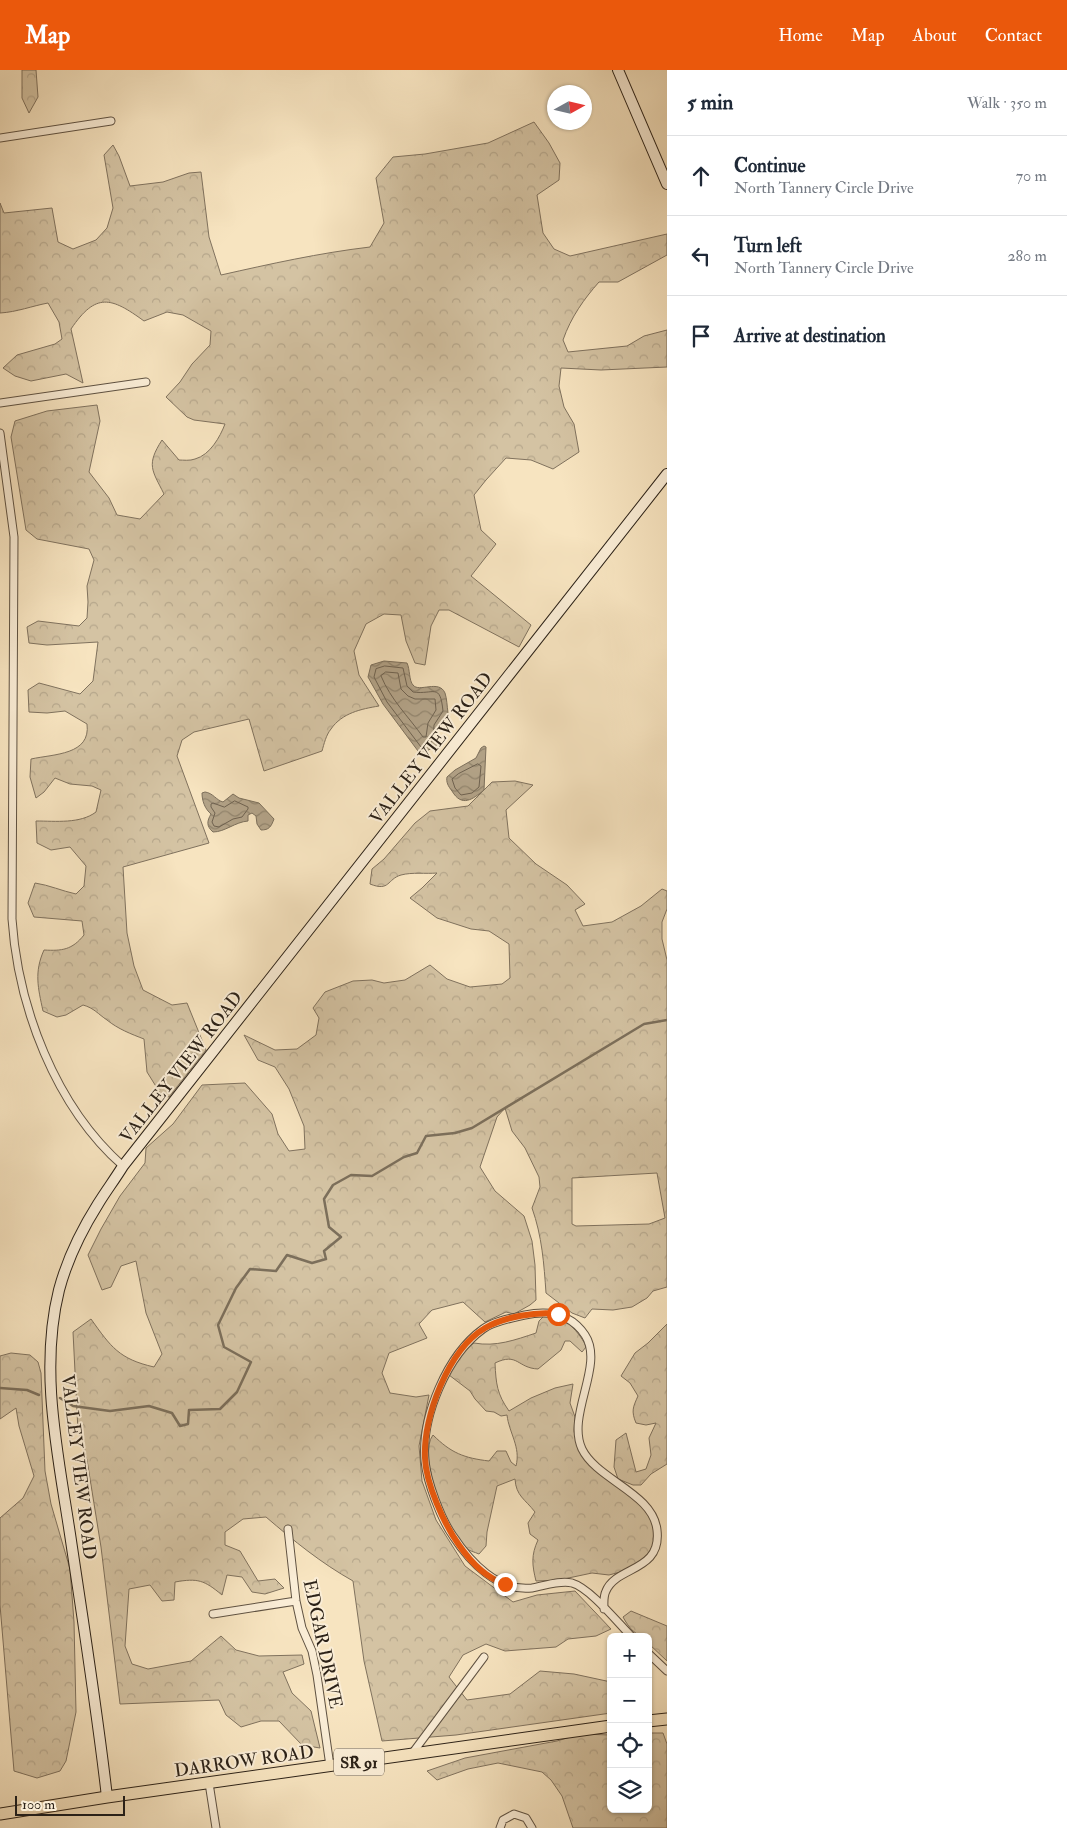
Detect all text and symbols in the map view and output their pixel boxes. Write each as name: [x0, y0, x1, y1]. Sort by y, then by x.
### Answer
text: Map: [25, 20, 70, 51]
text: Home: [778, 24, 823, 47]
text: Map: [851, 24, 885, 47]
text: About: [913, 24, 957, 47]
text: Contact: [985, 24, 1042, 47]
north arrow: [547, 85, 592, 130]
text: 5 min: [687, 89, 733, 116]
text: Walk · 350 m: [967, 93, 1047, 113]
text: Continue: [734, 154, 805, 178]
icon: ahead: [687, 162, 715, 190]
text: 70 m: [1016, 166, 1047, 186]
text: North Tannery Circle Drive: [734, 178, 914, 198]
text: Turn left: [734, 234, 802, 258]
icon: left: [687, 242, 715, 270]
text: 280 m: [1007, 246, 1047, 266]
text: North Tannery Circle Drive: [734, 258, 914, 278]
icon: arrive: [687, 322, 715, 350]
text: Arrive at destination: [734, 324, 886, 348]
street label: VALLEY VIEW ROAD: [365, 668, 498, 829]
street label: VALLEY VIEW ROAD: [115, 987, 248, 1148]
route start: [547, 1303, 570, 1326]
street label: VALLEY VIEW ROAD: [56, 1373, 101, 1561]
route end: [494, 1573, 517, 1596]
street label: EDGAR DRIVE: [298, 1578, 347, 1711]
map controls: [607, 1633, 652, 1813]
button: +: [607, 1633, 652, 1678]
button: −: [607, 1678, 652, 1723]
button: locate: [607, 1723, 652, 1768]
street label: DARROW ROAD: [173, 1740, 315, 1783]
road number: SR 91: [334, 1748, 384, 1775]
button: layers: [607, 1768, 652, 1813]
scale bar: [15, 1793, 125, 1816]
text: 100 m: [22, 1796, 55, 1813]

